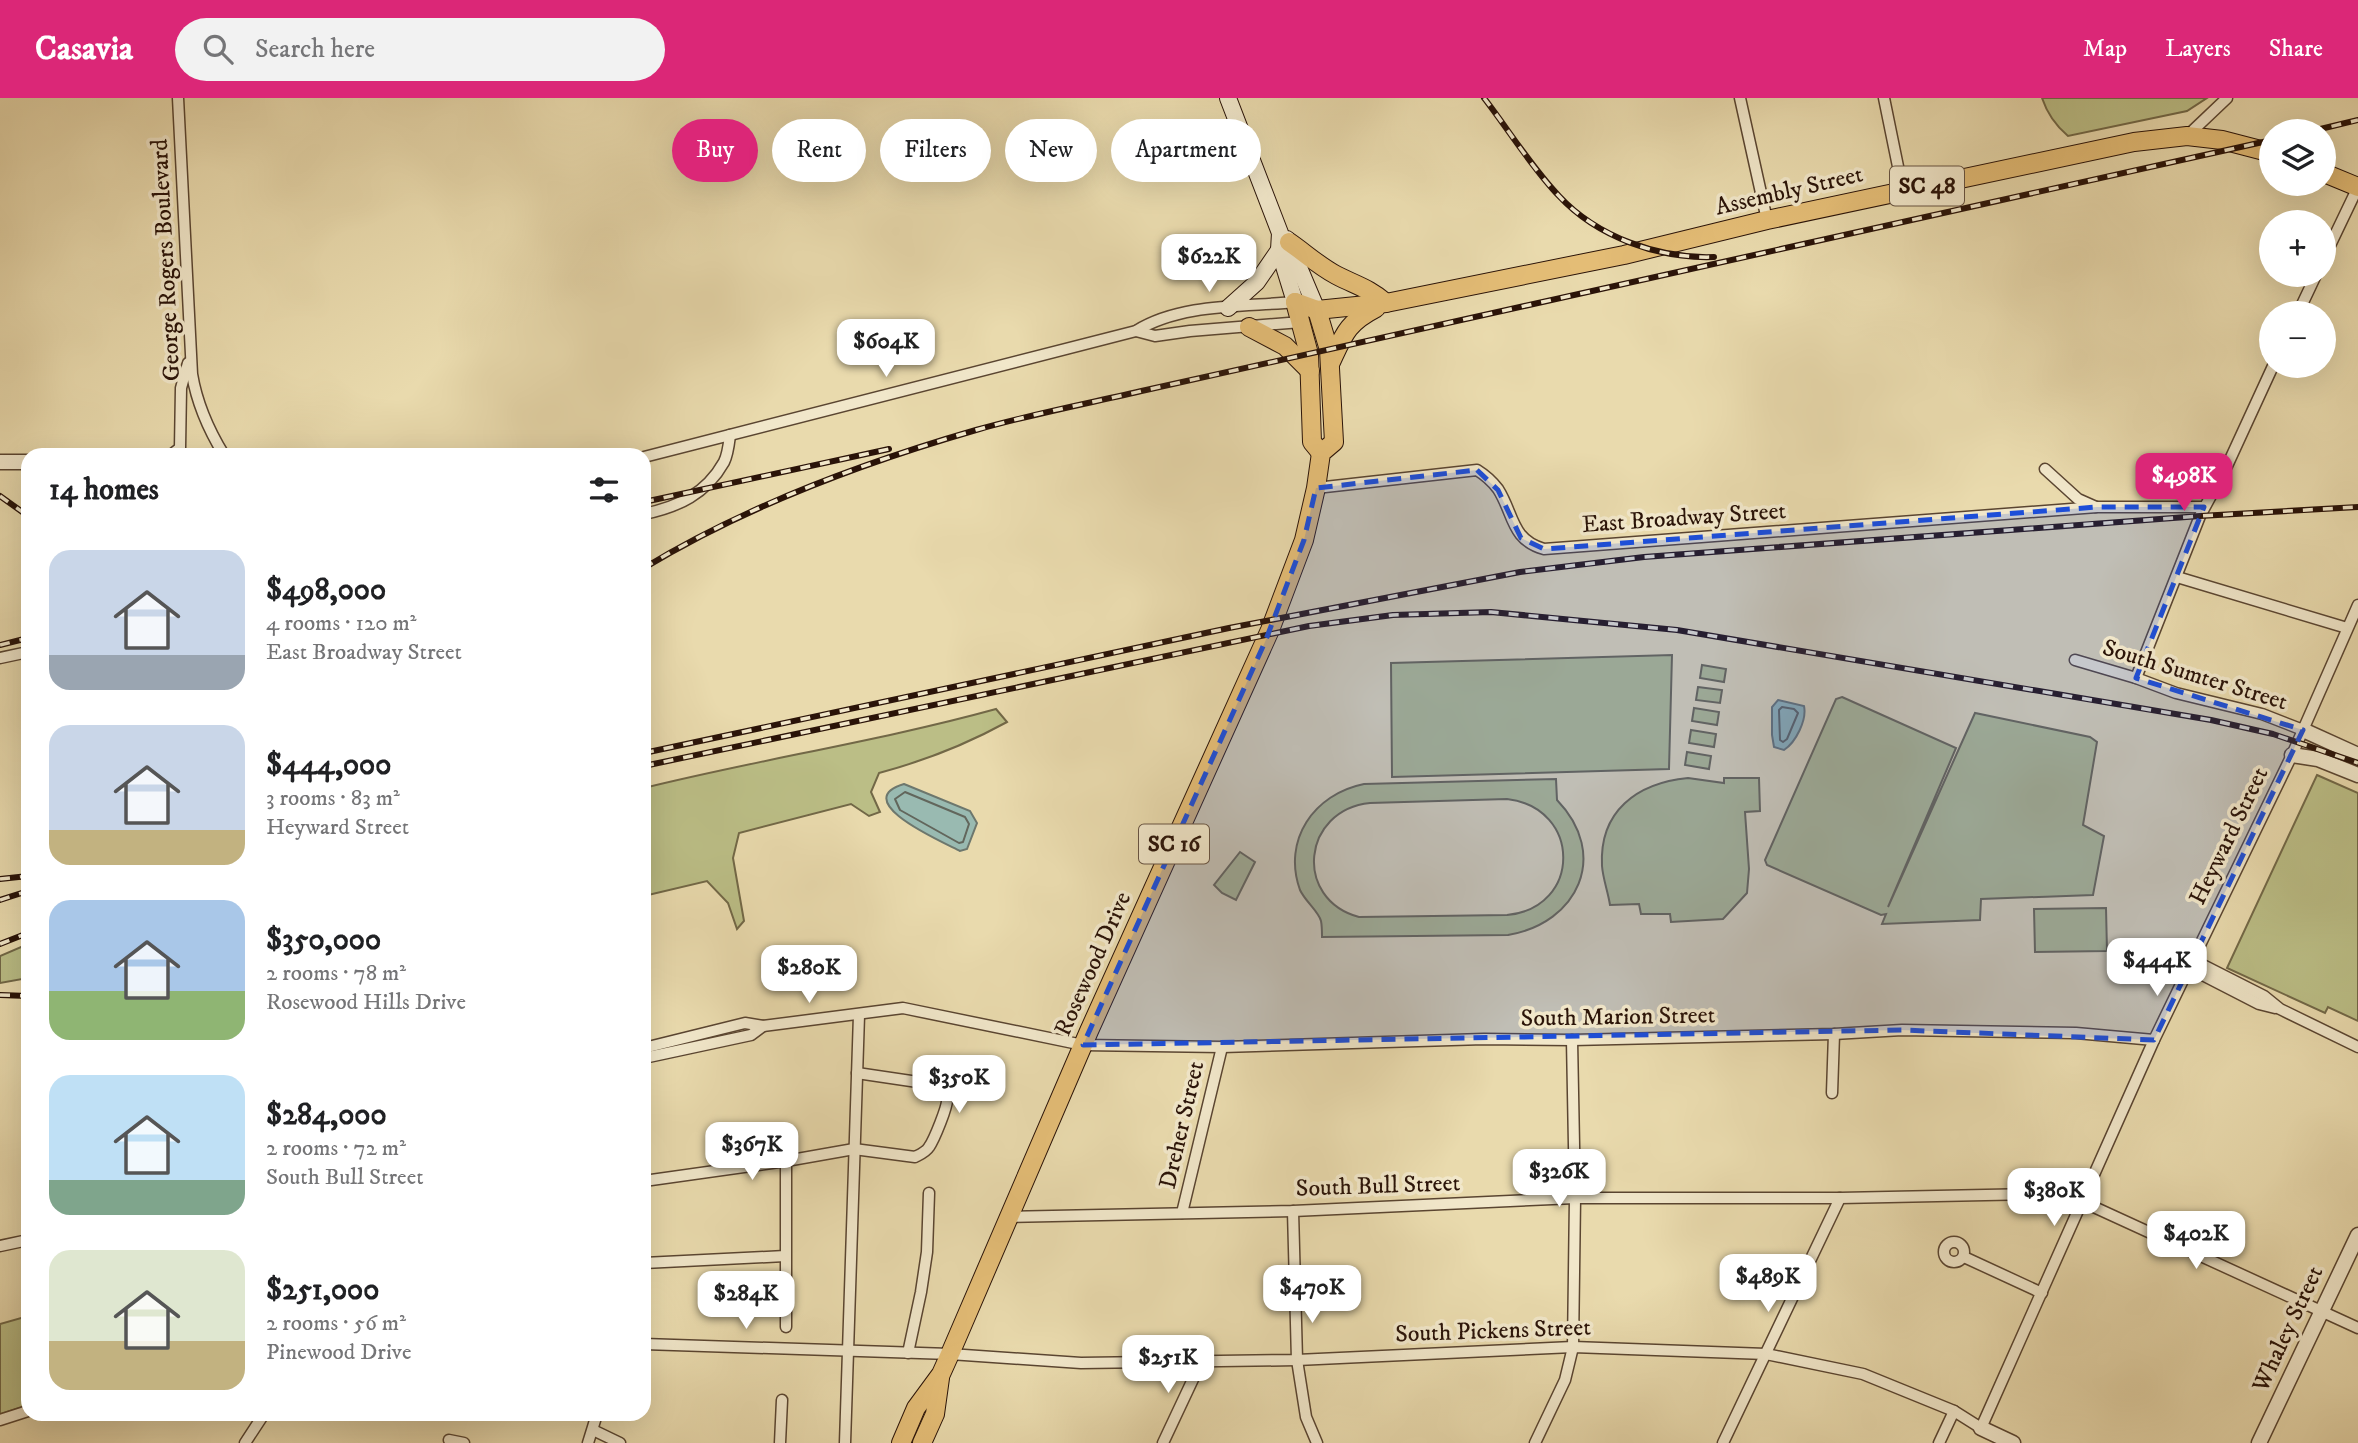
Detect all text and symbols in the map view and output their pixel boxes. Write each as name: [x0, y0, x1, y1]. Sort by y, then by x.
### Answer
search box: [175, 18, 665, 81]
text: Casavia: [35, 29, 133, 70]
icon: search: [199, 30, 237, 68]
text: Search here: [255, 33, 375, 66]
text: Map: [2083, 34, 2127, 64]
text: Layers: [2165, 34, 2231, 64]
text: Share: [2269, 34, 2323, 64]
chip: Buy: [672, 119, 758, 182]
chip: Rent: [772, 119, 866, 182]
chip: Filters: [880, 119, 991, 182]
chip: New: [1005, 119, 1097, 182]
chip: Apartment: [1111, 119, 1261, 182]
map controls: [2259, 119, 2336, 378]
button: layers: [2259, 119, 2336, 196]
street label: George Rogers Boulevard: [145, 138, 187, 382]
street label: Assembly Street: [1712, 159, 1866, 223]
road number: SC 48: [1890, 166, 1964, 206]
button: +: [2259, 210, 2336, 287]
pin: $622K: [1160, 234, 1258, 294]
text: $622K: [1177, 242, 1241, 271]
button: −: [2259, 301, 2336, 378]
pin: $604K: [837, 320, 935, 379]
text: $604K: [853, 327, 919, 356]
pin: $498K: [2135, 454, 2233, 513]
text: $498K: [2152, 461, 2216, 490]
icon: filters: [585, 471, 623, 509]
text: 14 homes: [49, 472, 159, 509]
street label: East Broadway Street: [1581, 496, 1787, 540]
text: $498,000: [266, 572, 386, 609]
icon: home: [105, 578, 189, 662]
text: 4 rooms · 120 m²: [266, 609, 417, 638]
street label: South Sumter Street: [2099, 633, 2291, 717]
text: East Broadway Street: [266, 638, 462, 667]
text: $444,000: [266, 747, 391, 784]
icon: home: [105, 753, 189, 837]
street label: Heyward Street: [2183, 762, 2275, 910]
text: 3 rooms · 83 m²: [266, 784, 400, 813]
text: Heyward Street: [266, 813, 409, 842]
road number: SC 16: [1139, 824, 1209, 864]
street label: Rosewood Drive: [1048, 887, 1138, 1041]
text: $350,000: [266, 922, 381, 959]
icon: home: [105, 928, 189, 1012]
pin: $444K: [2108, 939, 2206, 998]
pin: $280K: [760, 946, 858, 1005]
text: $444K: [2123, 946, 2191, 975]
text: $280K: [777, 953, 841, 982]
text: 2 rooms · 78 m²: [266, 959, 406, 988]
text: Rosewood Hills Drive: [266, 988, 466, 1017]
street label: South Marion Street: [1520, 1000, 1716, 1034]
pin: $350K: [910, 1056, 1008, 1115]
street label: Dreher Street: [1153, 1058, 1211, 1192]
text: $350K: [928, 1063, 990, 1092]
text: $284,000: [266, 1097, 387, 1134]
icon: home: [105, 1103, 189, 1187]
pin: $367K: [703, 1122, 801, 1182]
text: $367K: [721, 1130, 783, 1159]
text: 2 rooms · 72 m²: [266, 1134, 406, 1163]
pin: $326K: [1510, 1150, 1608, 1209]
text: $326K: [1529, 1157, 1589, 1186]
text: South Bull Street: [266, 1163, 424, 1192]
street label: South Bull Street: [1295, 1168, 1461, 1204]
pin: $380K: [2005, 1168, 2103, 1228]
text: $380K: [2023, 1176, 2085, 1205]
pin: $402K: [2147, 1212, 2245, 1271]
text: $402K: [2163, 1219, 2229, 1248]
pin: $489K: [1719, 1254, 1817, 1314]
street label: Whaley Street: [2245, 1261, 2330, 1398]
text: $489K: [1736, 1262, 1800, 1291]
pin: $470K: [1263, 1266, 1361, 1325]
text: $251,000: [266, 1272, 379, 1309]
pin: $284K: [697, 1272, 795, 1331]
text: $470K: [1279, 1273, 1345, 1302]
icon: home: [105, 1278, 189, 1362]
text: $284K: [714, 1279, 778, 1308]
text: 2 rooms · 56 m²: [266, 1309, 406, 1338]
street label: South Pickens Street: [1395, 1313, 1592, 1349]
pin: $251K: [1119, 1336, 1217, 1395]
text: Pinewood Drive: [266, 1338, 411, 1367]
text: $251K: [1138, 1343, 1198, 1372]

